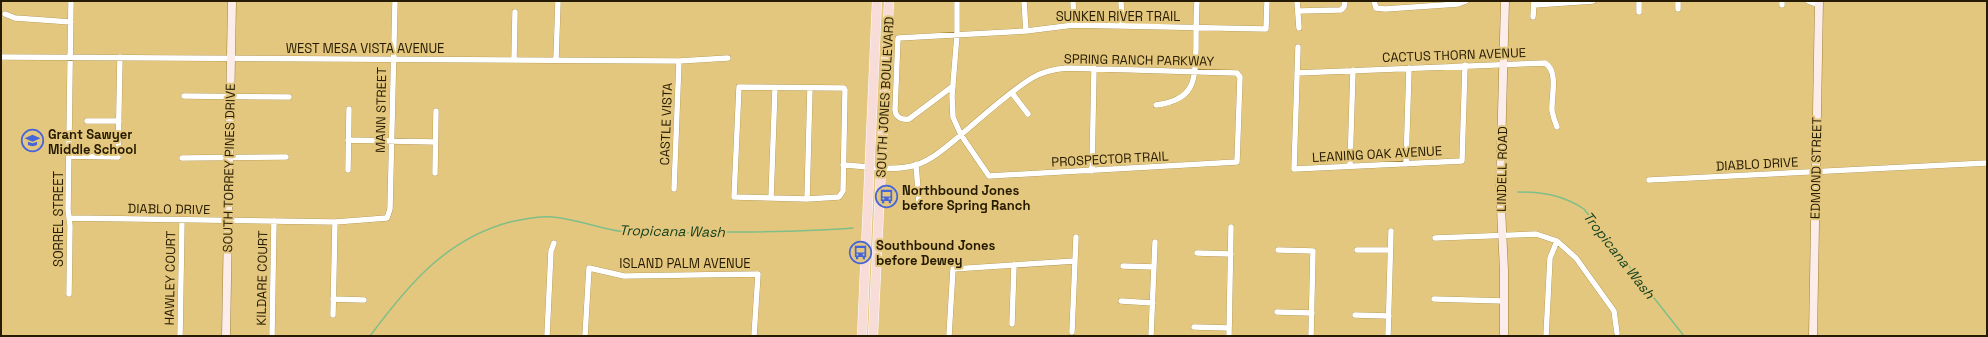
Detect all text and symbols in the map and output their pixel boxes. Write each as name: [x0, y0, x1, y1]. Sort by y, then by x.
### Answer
street label: SUNKEN RIVER TRAIL: [1056, 8, 1180, 25]
street label: SOUTH JONES BOULEVARD: [872, 16, 898, 178]
street label: WEST MESA VISTA AVENUE: [286, 40, 444, 57]
street label: CACTUS THORN AVENUE: [1382, 44, 1526, 66]
street label: SPRING RANCH PARKWAY: [1064, 50, 1214, 70]
street label: MANN STREET: [372, 67, 390, 153]
street label: CASTLE VISTA: [656, 82, 676, 166]
street label: SOUTH TORREY PINES DRIVE: [219, 83, 239, 253]
street label: EDMOND STREET: [1807, 116, 1825, 219]
place label: Grant Sawyer Middle School: [48, 126, 137, 158]
street label: LINDELL ROAD: [1493, 126, 1511, 212]
school or university icon: Grant Sawyer Middle School: [19, 128, 45, 154]
street label: LEANING OAK AVENUE: [1311, 142, 1443, 166]
street label: PROSPECTOR TRAIL: [1051, 147, 1169, 171]
street label: DIABLO DRIVE: [1715, 153, 1799, 175]
street label: SORREL STREET: [50, 171, 67, 267]
place label: Northbound Jones before Spring Ranch: [902, 182, 1030, 214]
bus stop icon: Northbound Jones before Spring Ranch: [873, 184, 899, 210]
street label: DIABLO DRIVE: [127, 200, 211, 218]
water label: Tropicana Wash: [1579, 208, 1659, 303]
water label: Tropicana Wash: [619, 221, 726, 241]
street label: HAWLEY COURT: [161, 230, 179, 325]
street label: KILDARE COURT: [253, 230, 271, 326]
place label: Southbound Jones before Dewey: [876, 237, 996, 269]
bus stop icon: Southbound Jones before Dewey: [848, 239, 874, 265]
street label: ISLAND PALM AVENUE: [619, 255, 751, 272]

